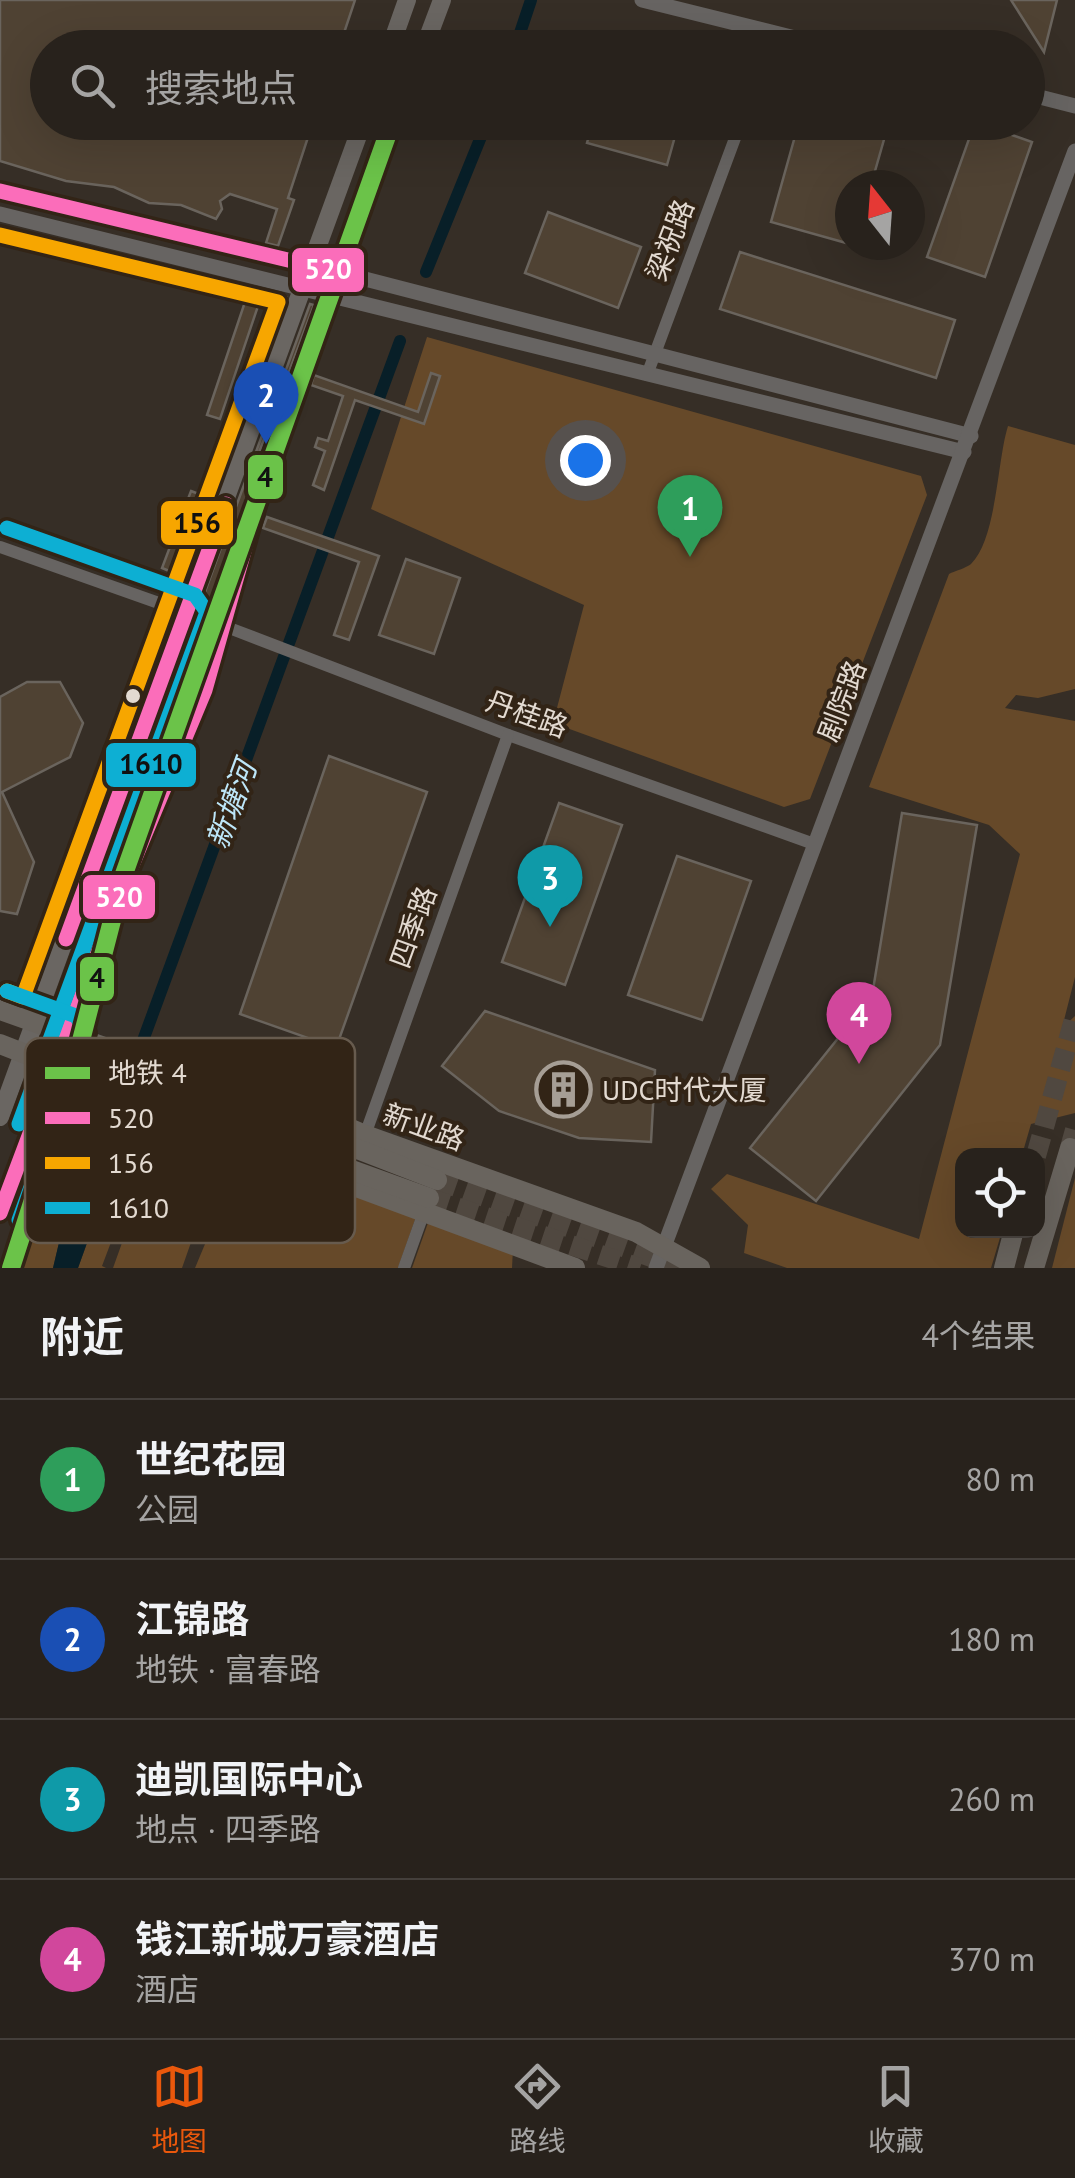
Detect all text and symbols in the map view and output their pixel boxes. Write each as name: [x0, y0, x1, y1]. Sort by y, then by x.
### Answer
search box: [30, 30, 1045, 140]
icon: search: [65, 58, 120, 113]
text: 搜索地点: [145, 63, 297, 112]
north arrow: [835, 170, 925, 260]
street label: 梁祝路: [637, 194, 702, 286]
line badge: 520: [290, 246, 366, 294]
text: 520: [304, 250, 352, 287]
pin: 2: [234, 362, 298, 444]
your location: [560, 435, 611, 486]
line badge: 4: [246, 453, 285, 501]
text: 4: [257, 458, 273, 495]
pin: 1: [658, 474, 722, 557]
line badge: 156: [159, 499, 235, 547]
text: 156: [173, 504, 221, 541]
street label: 剧院路: [809, 655, 874, 747]
street label: 丹桂路: [481, 682, 573, 745]
unlabelled marker: [123, 686, 143, 706]
line badge: 1610: [104, 741, 198, 789]
text: 1610: [119, 745, 183, 782]
water label: 新塘河: [197, 751, 266, 853]
pin: 3: [518, 844, 582, 927]
line badge: 520: [81, 873, 157, 921]
text: 520: [95, 878, 143, 915]
street label: 四季路: [381, 881, 444, 973]
line badge: 4: [78, 955, 116, 1003]
text: 4: [89, 959, 105, 996]
pin: 4: [826, 982, 892, 1064]
legend: [25, 1038, 355, 1243]
text: 地铁 4: [108, 1054, 187, 1091]
building icon: UDC时代大厦: [533, 1060, 593, 1120]
place label: UDC时代大厦: [602, 1071, 767, 1108]
street label: 新业路: [378, 1095, 470, 1158]
text: 520: [108, 1099, 154, 1136]
text: 156: [108, 1144, 154, 1181]
map controls: [955, 1148, 1045, 1238]
button: locate: [955, 1148, 1045, 1238]
text: 1610: [108, 1189, 169, 1226]
text: 附近: [40, 1309, 124, 1364]
text: 4个结果: [922, 1314, 1035, 1356]
text: 世纪花园: [135, 1434, 287, 1483]
text: 1: [63, 1458, 82, 1500]
text: 80 m: [966, 1458, 1035, 1500]
text: 公园: [135, 1488, 199, 1530]
text: 江锦路: [135, 1594, 249, 1643]
text: 2: [63, 1618, 82, 1660]
text: 180 m: [948, 1618, 1035, 1660]
text: 地铁 · 富春路: [135, 1648, 321, 1690]
text: 迪凯国际中心: [135, 1754, 363, 1803]
text: 3: [63, 1778, 82, 1820]
text: 260 m: [948, 1778, 1035, 1820]
text: 地点 · 四季路: [135, 1808, 321, 1850]
text: 钱江新城万豪酒店: [135, 1914, 439, 1963]
text: 4: [63, 1938, 82, 1980]
text: 370 m: [948, 1938, 1035, 1980]
text: 酒店: [135, 1968, 199, 2010]
tab: 地图: [151, 2059, 207, 2159]
tab: 路线: [509, 2059, 566, 2159]
tab: 收藏: [868, 2059, 924, 2159]

